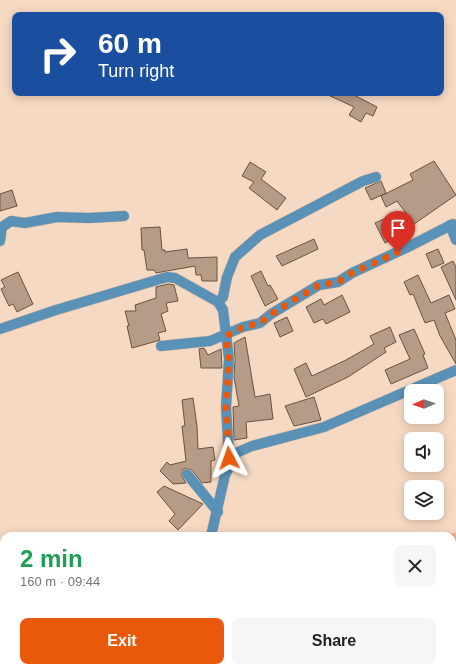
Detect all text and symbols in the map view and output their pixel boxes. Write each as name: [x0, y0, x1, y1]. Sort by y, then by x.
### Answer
icon: right: [32, 28, 84, 80]
text: 60 m: [98, 28, 162, 59]
text: Turn right: [98, 61, 174, 81]
pin: [381, 211, 415, 252]
icon: arrive: [387, 217, 409, 239]
north arrow: [404, 384, 444, 424]
map controls: [404, 384, 444, 520]
button: sound: [404, 432, 444, 472]
position arrow: [208, 437, 250, 479]
button: layers: [404, 480, 444, 520]
text: 2 min: [20, 545, 83, 572]
button: close: [394, 545, 436, 587]
text: 160 m · 09:44: [20, 574, 100, 589]
button: Exit: [20, 618, 224, 664]
button: Share: [232, 618, 436, 664]

